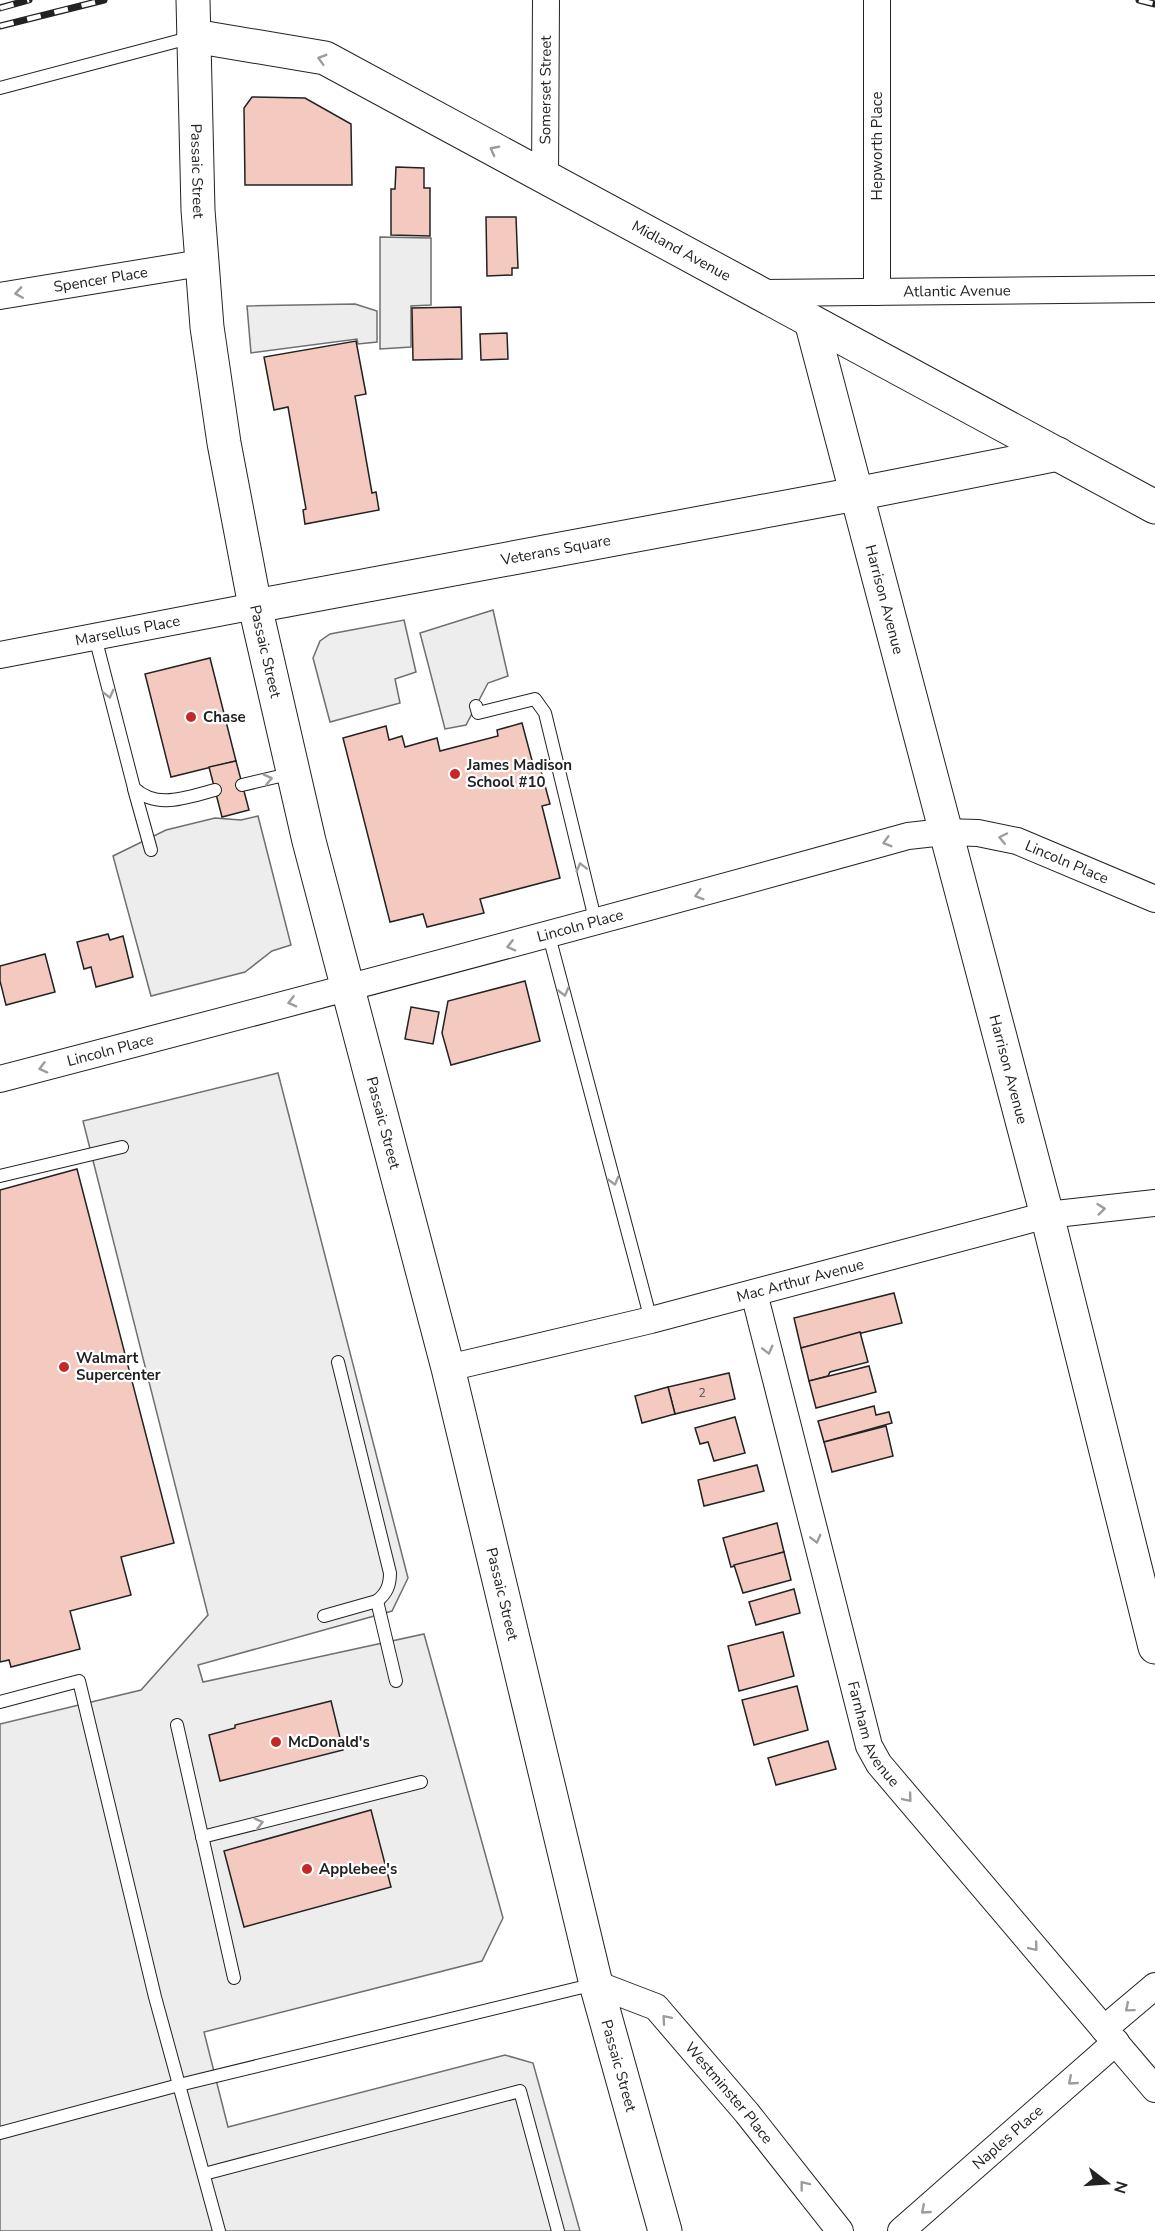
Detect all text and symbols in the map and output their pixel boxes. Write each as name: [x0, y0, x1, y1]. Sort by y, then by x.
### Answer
street label: Somerset Street: [535, 35, 556, 145]
one-way arrow: [317, 53, 327, 66]
street label: Hepworth Place: [867, 92, 887, 200]
street label: Passaic Street: [186, 123, 209, 220]
one-way arrow: [489, 146, 500, 157]
street label: Midland Avenue: [628, 216, 734, 286]
street label: Spencer Place: [52, 262, 149, 297]
street label: Atlantic Avenue: [903, 280, 1011, 302]
one-way arrow: [14, 286, 24, 299]
street label: Veterans Square: [498, 530, 612, 570]
street label: Harrison Avenue: [860, 542, 909, 656]
street label: Passaic Street: [245, 603, 286, 700]
street label: Marsellus Place: [74, 611, 182, 650]
one-way arrow: [102, 689, 115, 699]
place label: Chase: [203, 707, 246, 727]
marker: Chase: [184, 710, 198, 724]
place label: James Madison School #10: [466, 755, 572, 792]
marker: James Madison School #10: [448, 767, 462, 781]
one-way arrow: [263, 773, 273, 786]
one-way arrow: [999, 832, 1009, 845]
one-way arrow: [882, 835, 893, 847]
street label: Lincoln Place: [1022, 835, 1112, 888]
one-way arrow: [576, 862, 588, 872]
one-way arrow: [694, 887, 704, 900]
street label: Lincoln Place: [535, 904, 626, 947]
one-way arrow: [506, 938, 516, 951]
one-way arrow: [557, 987, 569, 997]
one-way arrow: [288, 994, 298, 1007]
street label: Harrison Avenue: [985, 1012, 1033, 1126]
street label: Lincoln Place: [65, 1029, 156, 1071]
one-way arrow: [38, 1061, 49, 1073]
street label: Passaic Street: [362, 1074, 405, 1172]
one-way arrow: [607, 1175, 619, 1186]
one-way arrow: [1096, 1203, 1105, 1216]
street label: Mac Arthur Avenue: [734, 1254, 866, 1307]
one-way arrow: [760, 1345, 773, 1355]
place label: Walmart Supercenter: [76, 1348, 161, 1385]
marker: Walmart Supercenter: [57, 1360, 71, 1374]
house number: 2: [698, 1385, 706, 1401]
one-way arrow: [808, 1534, 821, 1544]
street label: Passaic Street: [481, 1545, 523, 1643]
street label: Farnham Avenue: [843, 1679, 904, 1791]
place label: McDonald's: [288, 1732, 370, 1752]
marker: McDonald's: [269, 1735, 283, 1749]
one-way arrow: [901, 1791, 912, 1802]
one-way arrow: [254, 1817, 264, 1830]
place label: Applebee's: [319, 1859, 397, 1879]
marker: Applebee's: [300, 1862, 314, 1876]
one-way arrow: [1027, 1940, 1038, 1951]
one-way arrow: [1125, 2001, 1136, 2012]
one-way arrow: [662, 2015, 673, 2026]
street label: Passaic Street: [596, 2017, 641, 2115]
street label: Westminster Place: [680, 2038, 778, 2148]
one-way arrow: [1068, 2074, 1079, 2085]
street label: Naples Place: [968, 2101, 1047, 2174]
north arrow: [1077, 2153, 1137, 2213]
text: N: [1108, 2178, 1133, 2196]
one-way arrow: [800, 2181, 811, 2192]
one-way arrow: [921, 2202, 932, 2213]

